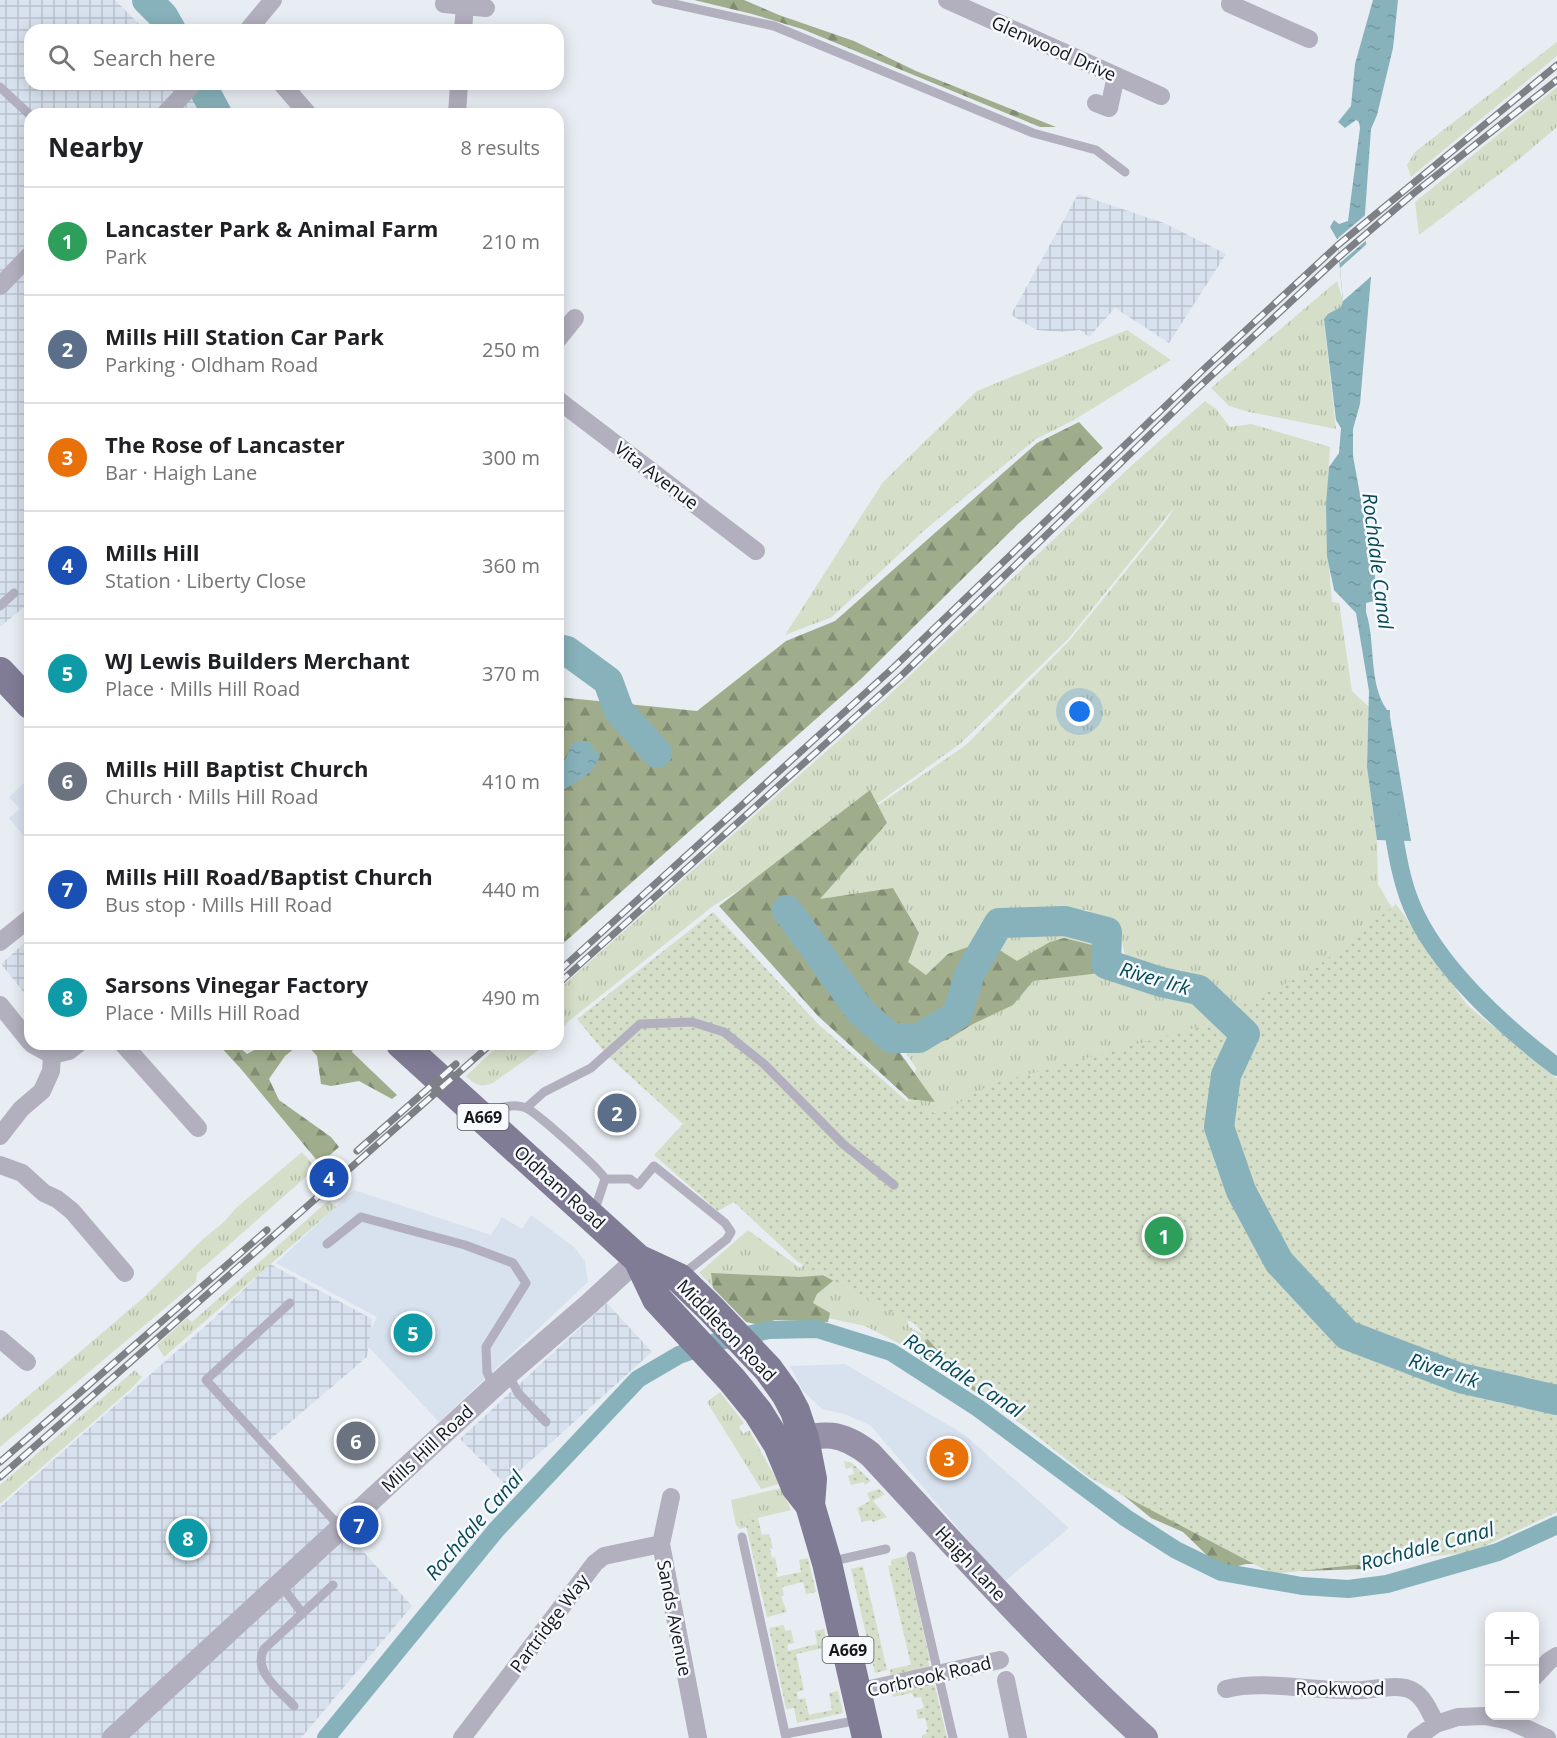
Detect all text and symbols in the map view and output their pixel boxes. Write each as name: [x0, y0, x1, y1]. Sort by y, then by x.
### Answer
street label: Glenwood Drive: [988, 10, 1120, 86]
search box: [24, 24, 564, 90]
icon: search: [45, 41, 78, 74]
text: Search here: [93, 42, 216, 72]
text: Nearby: [48, 129, 143, 165]
text: 8 results: [460, 134, 540, 161]
text: Lancaster Park & Animal Farm: [105, 213, 438, 243]
text: 1: [62, 228, 73, 255]
text: 210 m: [482, 228, 540, 255]
text: Park: [105, 243, 147, 270]
text: Mills Hill Station Car Park: [105, 321, 384, 351]
text: 2: [62, 336, 73, 363]
text: 250 m: [482, 336, 540, 363]
text: Parking · Oldham Road: [105, 351, 318, 378]
text: The Rose of Lancaster: [105, 429, 345, 459]
street label: Vita Avenue: [610, 436, 704, 514]
text: 3: [62, 444, 73, 471]
text: 300 m: [482, 444, 540, 471]
text: Bar · Haigh Lane: [105, 459, 257, 486]
water label: Rochdale Canal: [1356, 491, 1400, 632]
text: Mills Hill: [105, 537, 200, 567]
text: 4: [62, 552, 73, 579]
text: 360 m: [482, 552, 540, 579]
text: Station · Liberty Close: [105, 567, 306, 594]
text: WJ Lewis Builders Merchant: [105, 645, 410, 675]
text: 5: [62, 660, 73, 687]
text: 370 m: [482, 660, 540, 687]
text: Place · Mills Hill Road: [105, 675, 300, 702]
your location: [1065, 697, 1094, 726]
text: Mills Hill Baptist Church: [105, 753, 368, 783]
text: 6: [62, 768, 73, 795]
text: 410 m: [482, 768, 540, 795]
text: Church · Mills Hill Road: [105, 783, 318, 810]
text: Mills Hill Road/Baptist Church: [105, 861, 433, 891]
text: 7: [62, 876, 73, 903]
text: 440 m: [482, 876, 540, 903]
text: Bus stop · Mills Hill Road: [105, 891, 332, 918]
water label: River Irk: [1117, 955, 1194, 1001]
text: Sarsons Vinegar Factory: [105, 969, 368, 999]
text: 8: [62, 984, 73, 1011]
text: 490 m: [482, 984, 540, 1011]
text: Place · Mills Hill Road: [105, 999, 300, 1026]
pin: 2: [598, 1090, 636, 1136]
road number: A669: [458, 1104, 508, 1130]
street label: Oldham Road: [509, 1140, 611, 1234]
pin: 4: [310, 1156, 348, 1200]
pin: 1: [1144, 1214, 1184, 1258]
street label: Middleton Road: [672, 1274, 782, 1386]
pin: 5: [394, 1310, 432, 1356]
water label: Rochdale Canal: [899, 1326, 1030, 1424]
water label: River Irk: [1406, 1346, 1483, 1394]
street label: Mills Hill Road: [376, 1399, 478, 1497]
pin: 6: [336, 1418, 376, 1464]
pin: 3: [930, 1436, 968, 1480]
water label: Rochdale Canal: [419, 1464, 530, 1586]
pin: 7: [340, 1502, 378, 1547]
water label: Rochdale Canal: [1357, 1515, 1498, 1577]
pin: 8: [168, 1516, 207, 1560]
street label: Haigh Lane: [930, 1520, 1012, 1606]
street label: Sands Avenue: [652, 1558, 698, 1678]
street label: Partridge Way: [504, 1568, 595, 1677]
map controls: [1485, 1612, 1539, 1720]
button: +: [1485, 1612, 1539, 1666]
road number: A669: [822, 1637, 874, 1663]
street label: Corbrook Road: [865, 1650, 993, 1702]
button: −: [1485, 1666, 1539, 1720]
street label: Rookwood: [1296, 1676, 1384, 1700]

